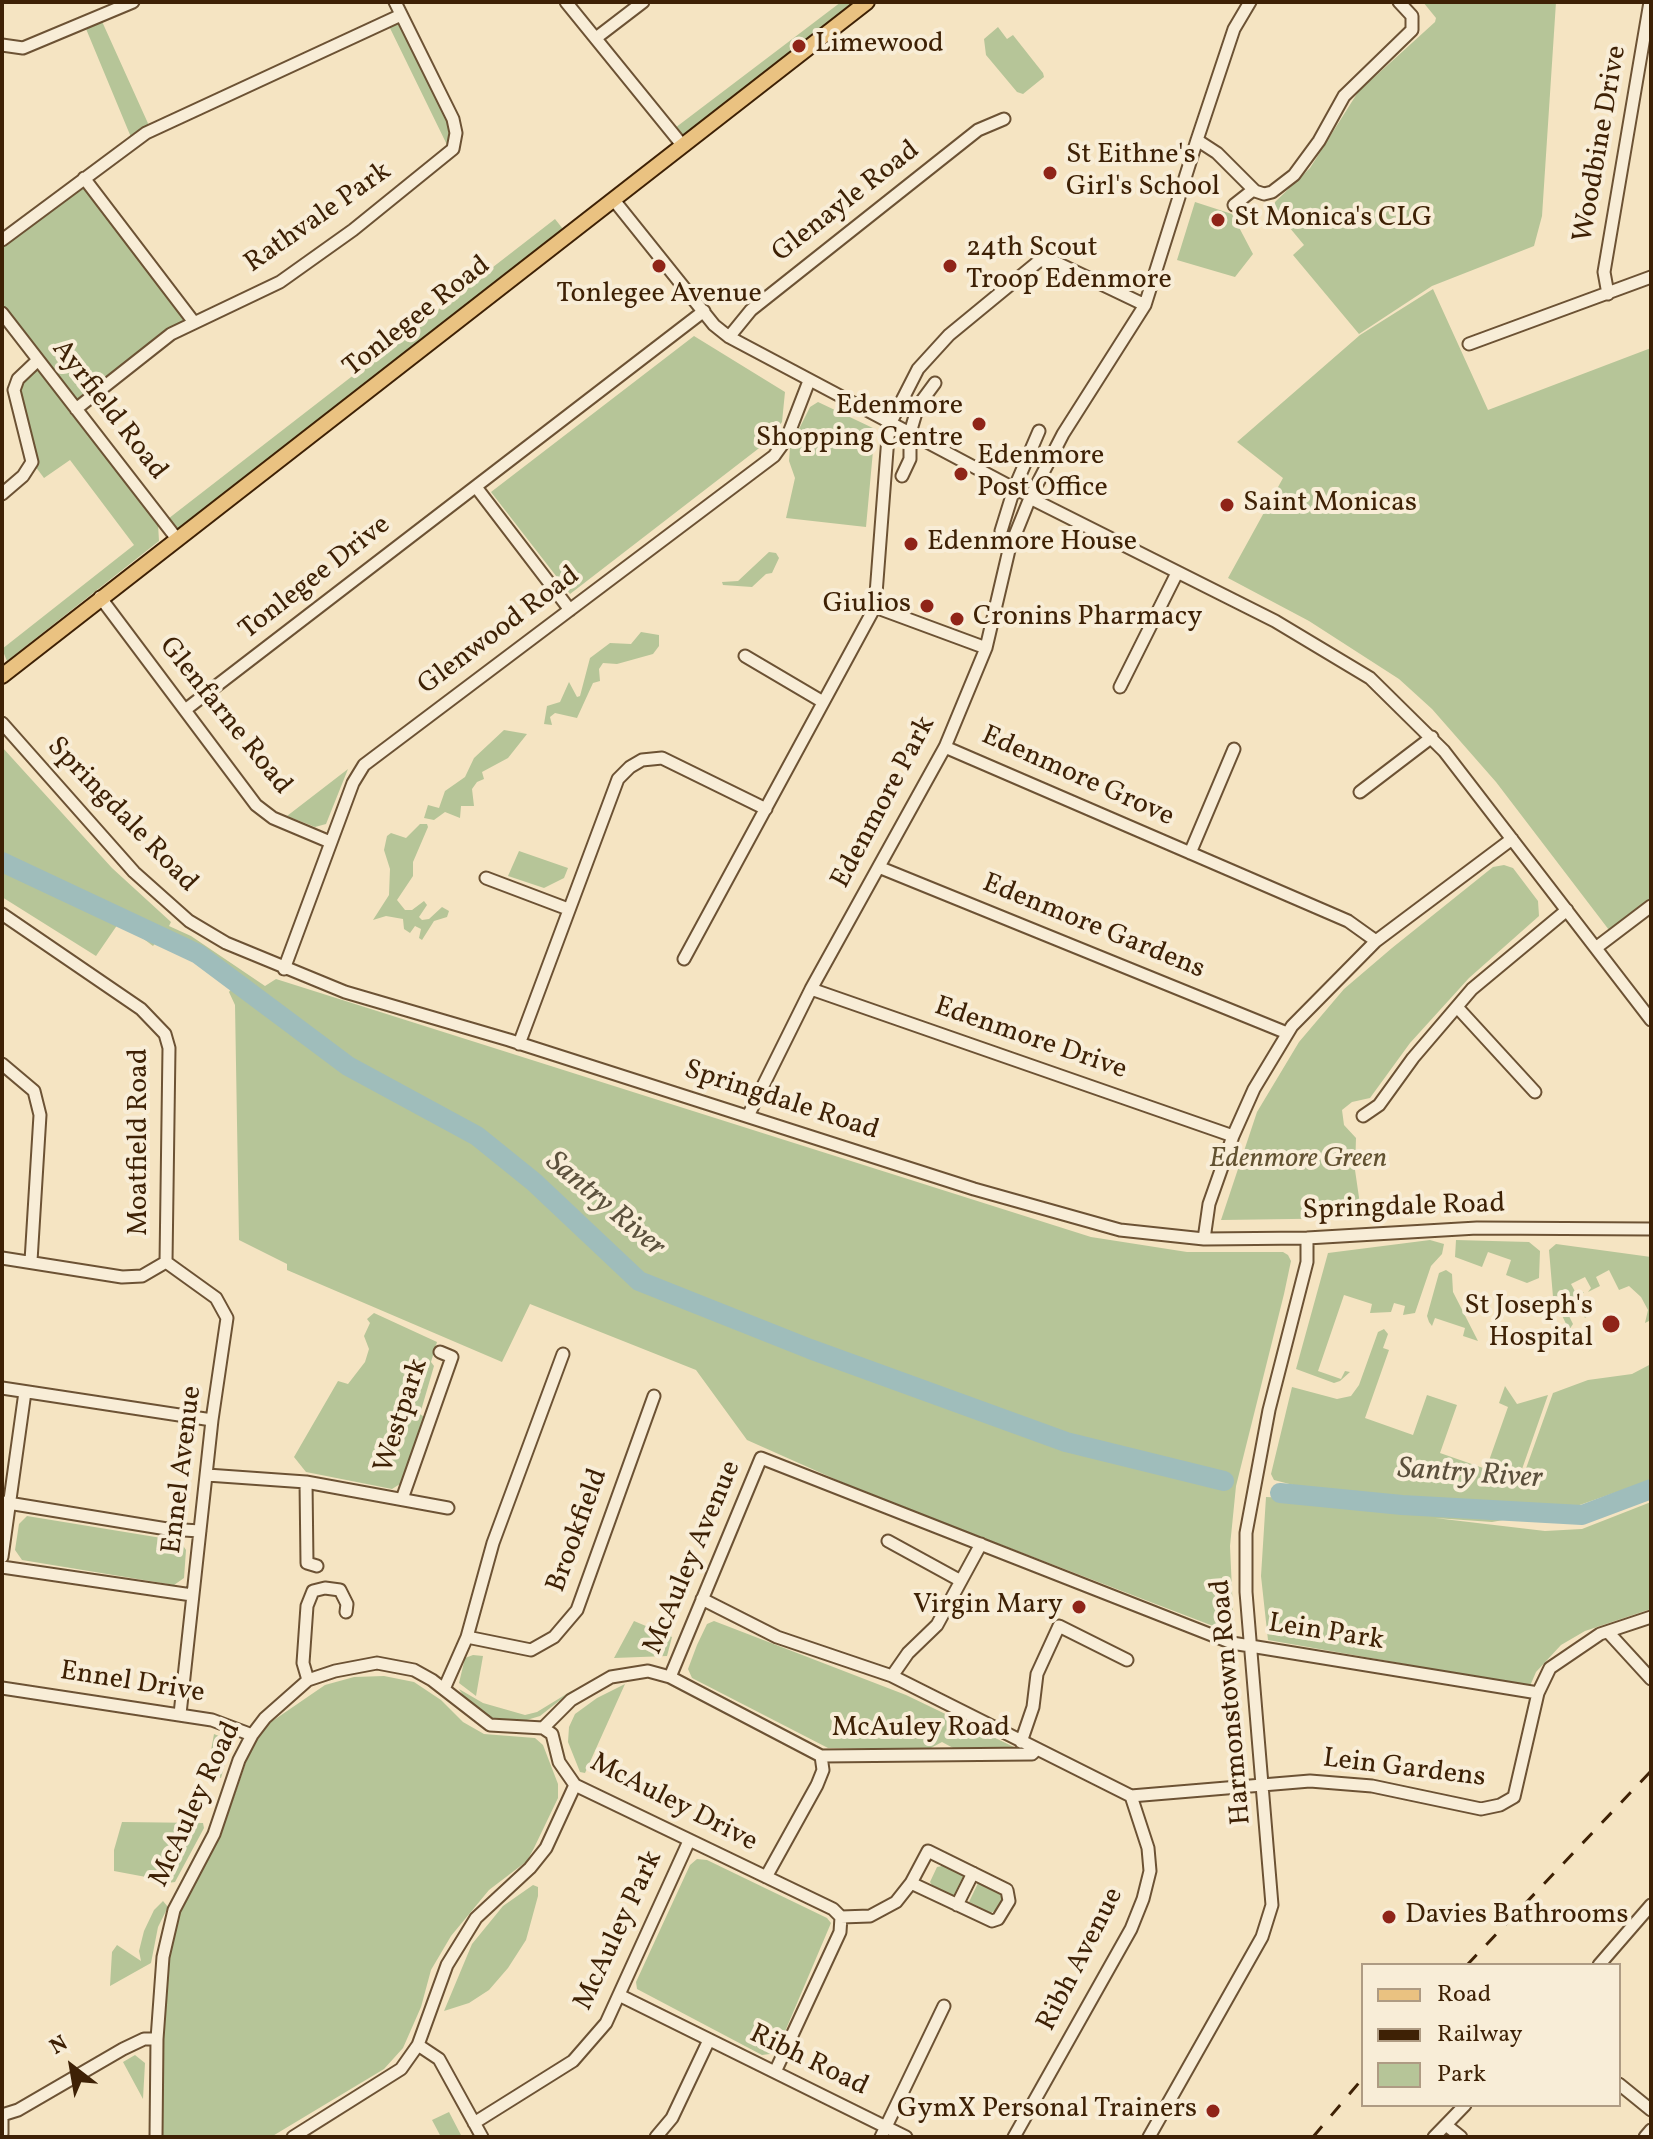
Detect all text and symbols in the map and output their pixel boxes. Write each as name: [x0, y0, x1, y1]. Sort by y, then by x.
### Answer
place label: Limewood: [815, 29, 944, 63]
marker: Limewood: [790, 37, 808, 55]
street label: Woodbine Drive: [1568, 43, 1636, 245]
street label: Glenayle Road: [767, 135, 927, 271]
place label: St Eithne's Girl's School: [1066, 140, 1220, 206]
street label: Rathvale Park: [239, 156, 399, 282]
marker: St Eithne's Girl's School: [1041, 164, 1059, 182]
place label: St Monica's CLG: [1234, 203, 1432, 237]
marker: St Monica's CLG: [1209, 211, 1227, 229]
place label: 24th Scout Troop Edenmore: [966, 233, 1172, 299]
street label: Tonlegee Road: [338, 250, 498, 386]
marker: Tonlegee Avenue: [650, 257, 668, 275]
marker: 24th Scout Troop Edenmore: [941, 257, 959, 275]
place label: Tonlegee Avenue: [556, 279, 762, 313]
street label: Ayrfield Road: [43, 334, 173, 488]
place label: Edenmore Shopping Centre: [756, 391, 963, 457]
marker: Edenmore Shopping Centre: [970, 415, 988, 433]
place label: Edenmore Post Office: [977, 441, 1108, 507]
marker: Edenmore Post Office: [952, 465, 970, 483]
place label: Saint Monicas: [1243, 488, 1417, 522]
marker: Saint Monicas: [1218, 496, 1236, 514]
street label: Tonlegee Drive: [234, 510, 398, 648]
place label: Edenmore House: [927, 527, 1137, 561]
marker: Edenmore House: [902, 535, 920, 553]
street label: Glenwood Road: [413, 560, 587, 704]
place label: Giulios: [823, 589, 911, 623]
marker: Giulios: [918, 597, 936, 615]
place label: Cronins Pharmacy: [973, 602, 1202, 636]
marker: Cronins Pharmacy: [948, 610, 966, 628]
street label: Glenfarne Road: [150, 631, 298, 803]
street label: Edenmore Park: [826, 711, 944, 895]
street label: Edenmore Grove: [975, 720, 1179, 836]
street label: Springdale Road: [38, 731, 204, 901]
street label: Edenmore Gardens: [977, 868, 1209, 988]
street label: Edenmore Drive: [929, 991, 1131, 1089]
street label: Moatfield Road: [124, 1048, 158, 1236]
street label: Springdale Road: [679, 1055, 883, 1149]
park label: Edenmore Green: [1209, 1144, 1387, 1178]
water label: Santry River: [537, 1145, 671, 1267]
street label: Springdale Road: [1302, 1189, 1506, 1229]
place label: St Joseph's Hospital: [1464, 1291, 1593, 1357]
marker: St Joseph's Hospital: [1600, 1313, 1622, 1335]
street label: Westpark: [369, 1355, 437, 1477]
street label: Ennel Avenue: [157, 1384, 211, 1556]
water label: Santry River: [1396, 1453, 1544, 1499]
street label: McAuley Avenue: [638, 1456, 750, 1660]
street label: Brookfield: [541, 1465, 617, 1597]
street label: Harmonstown Road: [1206, 1578, 1260, 1826]
place label: Virgin Mary: [913, 1590, 1063, 1624]
marker: Virgin Mary: [1070, 1598, 1088, 1616]
street label: Lein Park: [1266, 1608, 1386, 1660]
street label: Ennel Drive: [57, 1656, 207, 1712]
street label: McAuley Road: [832, 1713, 1010, 1747]
street label: McAuley Road: [144, 1717, 250, 1893]
street label: Lein Gardens: [1321, 1743, 1487, 1797]
street label: McAuley Drive: [584, 1747, 762, 1861]
street label: McAuley Park: [568, 1846, 672, 2016]
street label: Ribh Avenue: [1032, 1883, 1132, 2037]
place label: Davies Bathrooms: [1405, 1900, 1628, 1934]
marker: Davies Bathrooms: [1380, 1908, 1398, 1926]
legend: [1361, 1963, 1621, 2107]
text: Road: [1437, 1978, 1491, 2012]
text: Railway: [1437, 2018, 1523, 2052]
street label: Ribh Road: [743, 2019, 873, 2105]
north arrow: [32, 2027, 112, 2107]
text: N: [45, 2029, 74, 2063]
text: Park: [1437, 2058, 1486, 2092]
place label: GymX Personal Trainers: [897, 2094, 1197, 2128]
marker: GymX Personal Trainers: [1204, 2102, 1222, 2120]

